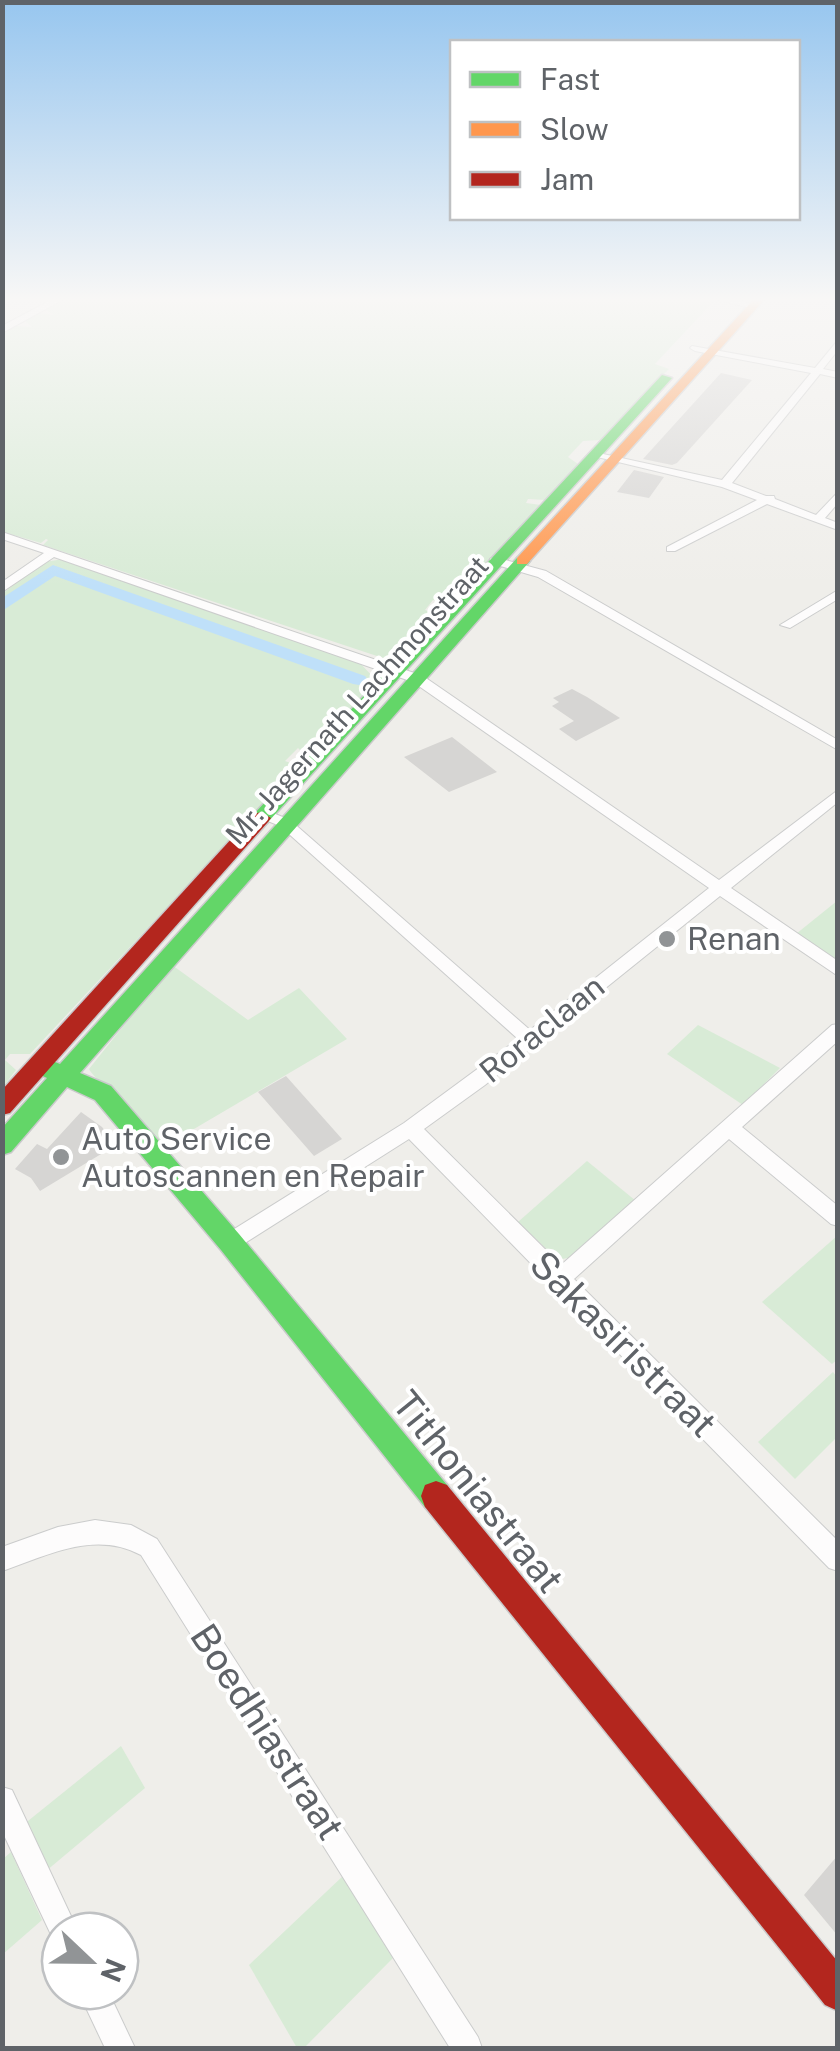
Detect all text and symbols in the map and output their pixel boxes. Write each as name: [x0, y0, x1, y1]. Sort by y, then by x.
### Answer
legend: [450, 40, 800, 220]
text: Fast: [540, 61, 600, 97]
text: Slow: [540, 111, 609, 147]
text: Jam: [540, 161, 594, 197]
street label: Mr. Jagernath Lachmonstraat: [218, 549, 495, 851]
place label: Renan: [687, 920, 781, 957]
marker: Renan: [656, 928, 678, 950]
street label: Roraclaan: [472, 967, 611, 1090]
place label: Auto Service Autoscannen en Repair: [81, 1120, 425, 1194]
marker: Auto Service Autoscannen en Repair: [50, 1146, 72, 1168]
street label: Sakasiristraat: [521, 1241, 726, 1446]
street label: Tithoniastraat: [384, 1382, 573, 1601]
street label: Boedhiastraat: [181, 1616, 354, 1848]
north arrow: [40, 1911, 140, 2011]
text: N: [94, 1954, 133, 1987]

